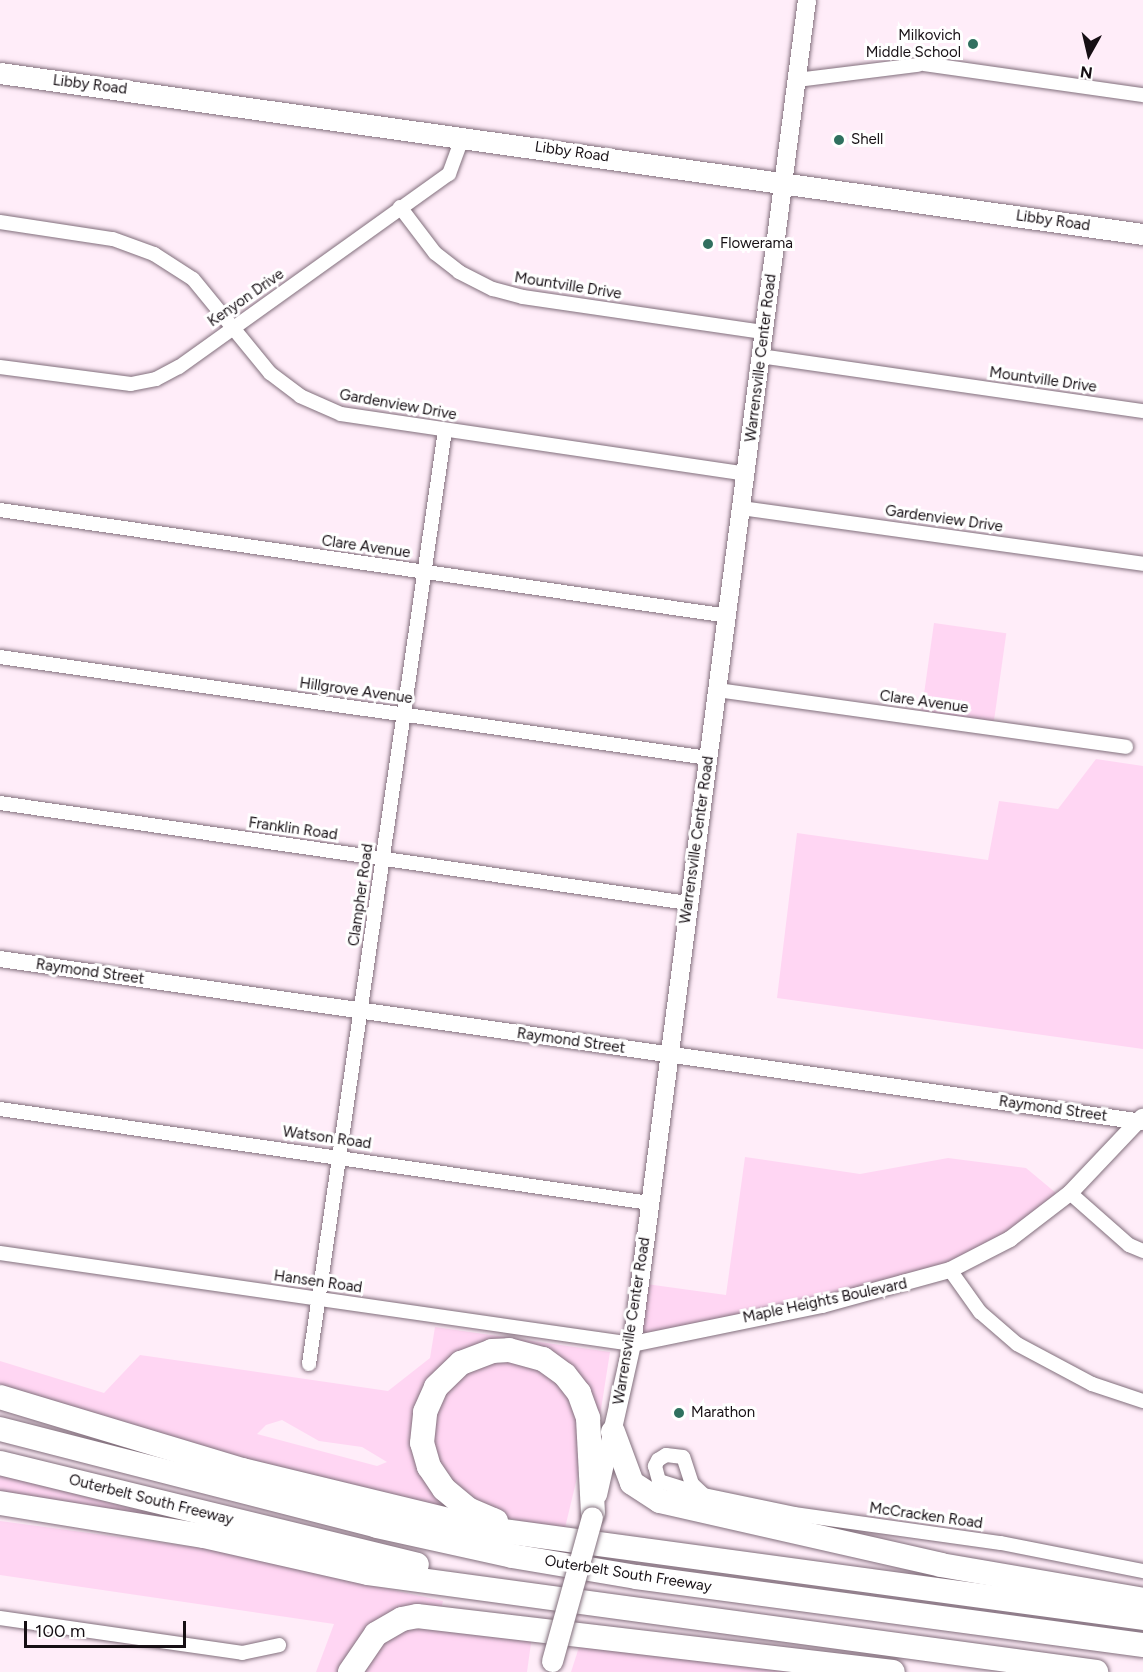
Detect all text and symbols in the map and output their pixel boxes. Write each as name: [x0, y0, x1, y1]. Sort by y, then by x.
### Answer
north arrow: [1059, 24, 1119, 84]
place label: Milkovich Middle School: [866, 26, 961, 61]
marker: Milkovich Middle School: [966, 37, 980, 51]
text: N: [1079, 62, 1094, 83]
street label: Libby Road: [52, 72, 128, 98]
place label: Shell: [851, 131, 883, 149]
marker: Shell: [832, 133, 846, 147]
street label: Libby Road: [534, 138, 610, 166]
street label: Libby Road: [1015, 207, 1091, 235]
place label: Flowerama: [720, 235, 793, 253]
marker: Flowerama: [701, 237, 715, 251]
street label: Kenyon Drive: [205, 265, 287, 331]
street label: Mountville Drive: [513, 269, 623, 303]
street label: Warrensville Center Road: [742, 273, 780, 443]
street label: Mountville Drive: [988, 364, 1098, 396]
street label: Gardenview Drive: [338, 386, 458, 424]
street label: Gardenview Drive: [884, 502, 1004, 536]
street label: Clare Avenue: [320, 532, 412, 562]
street label: Hillgrove Avenue: [298, 674, 414, 708]
street label: Clare Avenue: [878, 687, 970, 717]
street label: Warrensville Center Road: [676, 755, 718, 925]
street label: Franklin Road: [247, 814, 339, 844]
street label: Clampher Road: [345, 843, 377, 947]
street label: Raymond Street: [35, 955, 145, 989]
street label: Raymond Street: [516, 1024, 626, 1058]
street label: Raymond Street: [998, 1092, 1108, 1126]
street label: Watson Road: [281, 1123, 373, 1153]
street label: Warrensville Center Road: [610, 1236, 654, 1406]
street label: Hansen Road: [273, 1267, 363, 1297]
street label: Maple Heights Boulevard: [741, 1275, 909, 1327]
place label: Marathon: [691, 1404, 755, 1422]
marker: Marathon: [672, 1406, 686, 1420]
street label: Outerbelt South Freeway: [67, 1471, 235, 1529]
street label: McCracken Road: [868, 1499, 984, 1533]
street label: Outerbelt South Freeway: [543, 1552, 713, 1596]
scale bar: [27, 1609, 189, 1647]
text: 100 m: [35, 1620, 85, 1642]

